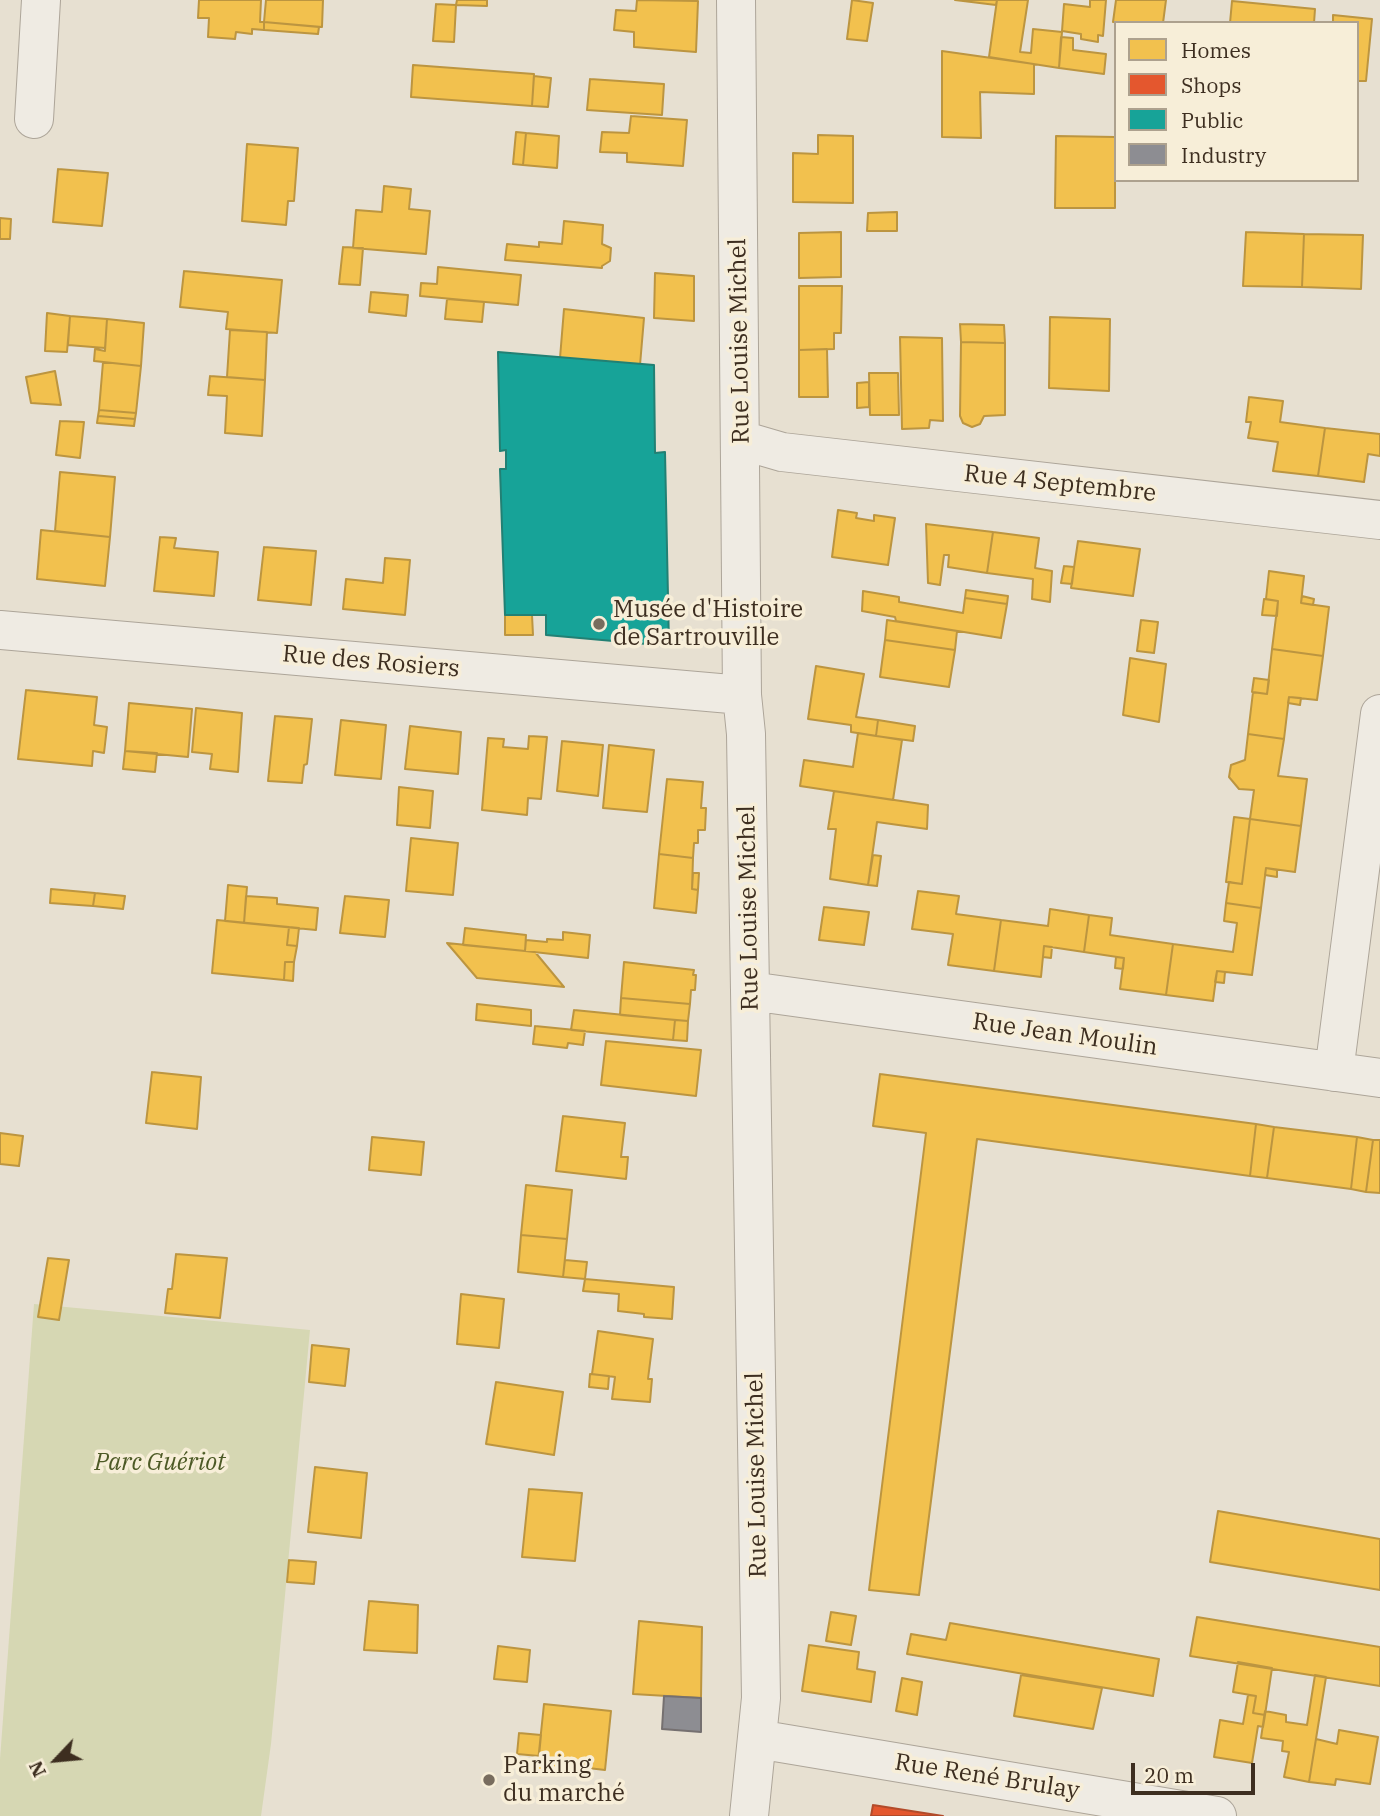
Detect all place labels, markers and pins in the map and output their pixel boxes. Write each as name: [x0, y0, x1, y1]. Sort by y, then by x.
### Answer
place label: Musée d'Histoire de Sartrouville: [613, 596, 803, 652]
marker: Musée d'Histoire de Sartrouville: [591, 616, 607, 632]
place label: Parking du marché: [503, 1752, 625, 1808]
marker: Parking du marché: [481, 1772, 497, 1788]

